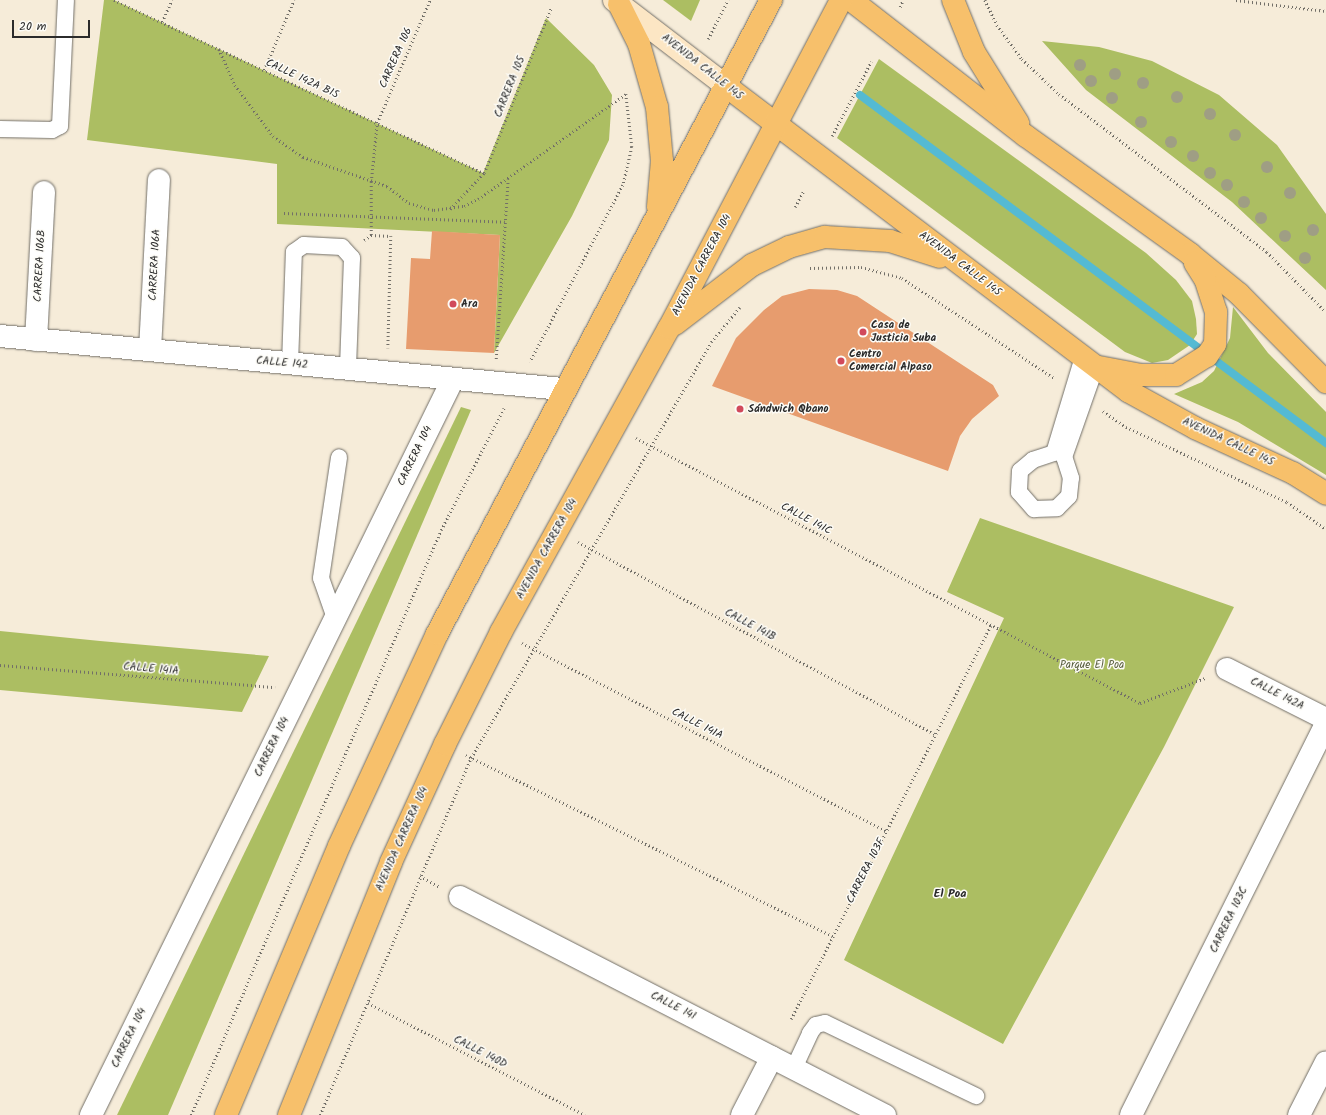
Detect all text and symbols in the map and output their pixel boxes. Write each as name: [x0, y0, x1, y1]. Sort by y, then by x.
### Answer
scale bar: [14, 12, 92, 38]
text: 20 m: [19, 17, 46, 36]
street label: CARRERA 106: [377, 26, 415, 90]
street label: AVENIDA CALLE 145: [659, 31, 745, 103]
street label: CARRERA 105: [492, 54, 528, 120]
street label: CALLE 142A BIS: [263, 56, 341, 102]
street label: AVENIDA CARRERA 104: [670, 212, 734, 318]
street label: CARRERA 106A: [147, 229, 163, 301]
street label: AVENIDA CALLE 145: [916, 229, 1004, 299]
street label: CARRERA 106B: [32, 230, 48, 302]
place label: Ara: [461, 297, 478, 311]
marker: Ara: [448, 299, 458, 309]
place label: Casa de Justicia Suba: [871, 319, 936, 345]
marker: Casa de Justicia Suba: [858, 327, 868, 337]
place label: Centro Comercial Alpaso: [849, 348, 932, 374]
street label: CALLE 142: [256, 354, 308, 372]
marker: Centro Comercial Alpaso: [836, 356, 846, 366]
place label: Sándwich Qbano: [748, 402, 828, 416]
marker: Sándwich Qbano: [735, 404, 745, 414]
street label: AVENIDA CALLE 145: [1180, 415, 1276, 469]
street label: CARRERA 104: [395, 424, 435, 488]
street label: AVENIDA CARRERA 104: [514, 496, 580, 602]
street label: CALLE 141C: [778, 500, 834, 538]
street label: CALLE 141B: [722, 606, 778, 644]
park label: Parque El Poa: [1060, 658, 1124, 672]
street label: CALLE 141A: [123, 660, 179, 678]
street label: CALLE 142A: [1248, 675, 1306, 713]
street label: CALLE 141A: [669, 705, 725, 743]
street label: CARRERA 104: [252, 715, 292, 779]
street label: AVENIDA CARRERA 104: [373, 785, 431, 893]
street label: CARRERA 103F: [844, 836, 888, 906]
street label: CARRERA 103C: [1207, 885, 1251, 955]
district label: El Poa: [934, 887, 966, 901]
street label: CALLE 141: [648, 989, 698, 1023]
street label: CARRERA 104: [109, 1006, 149, 1070]
street label: CALLE 140D: [451, 1033, 509, 1071]

